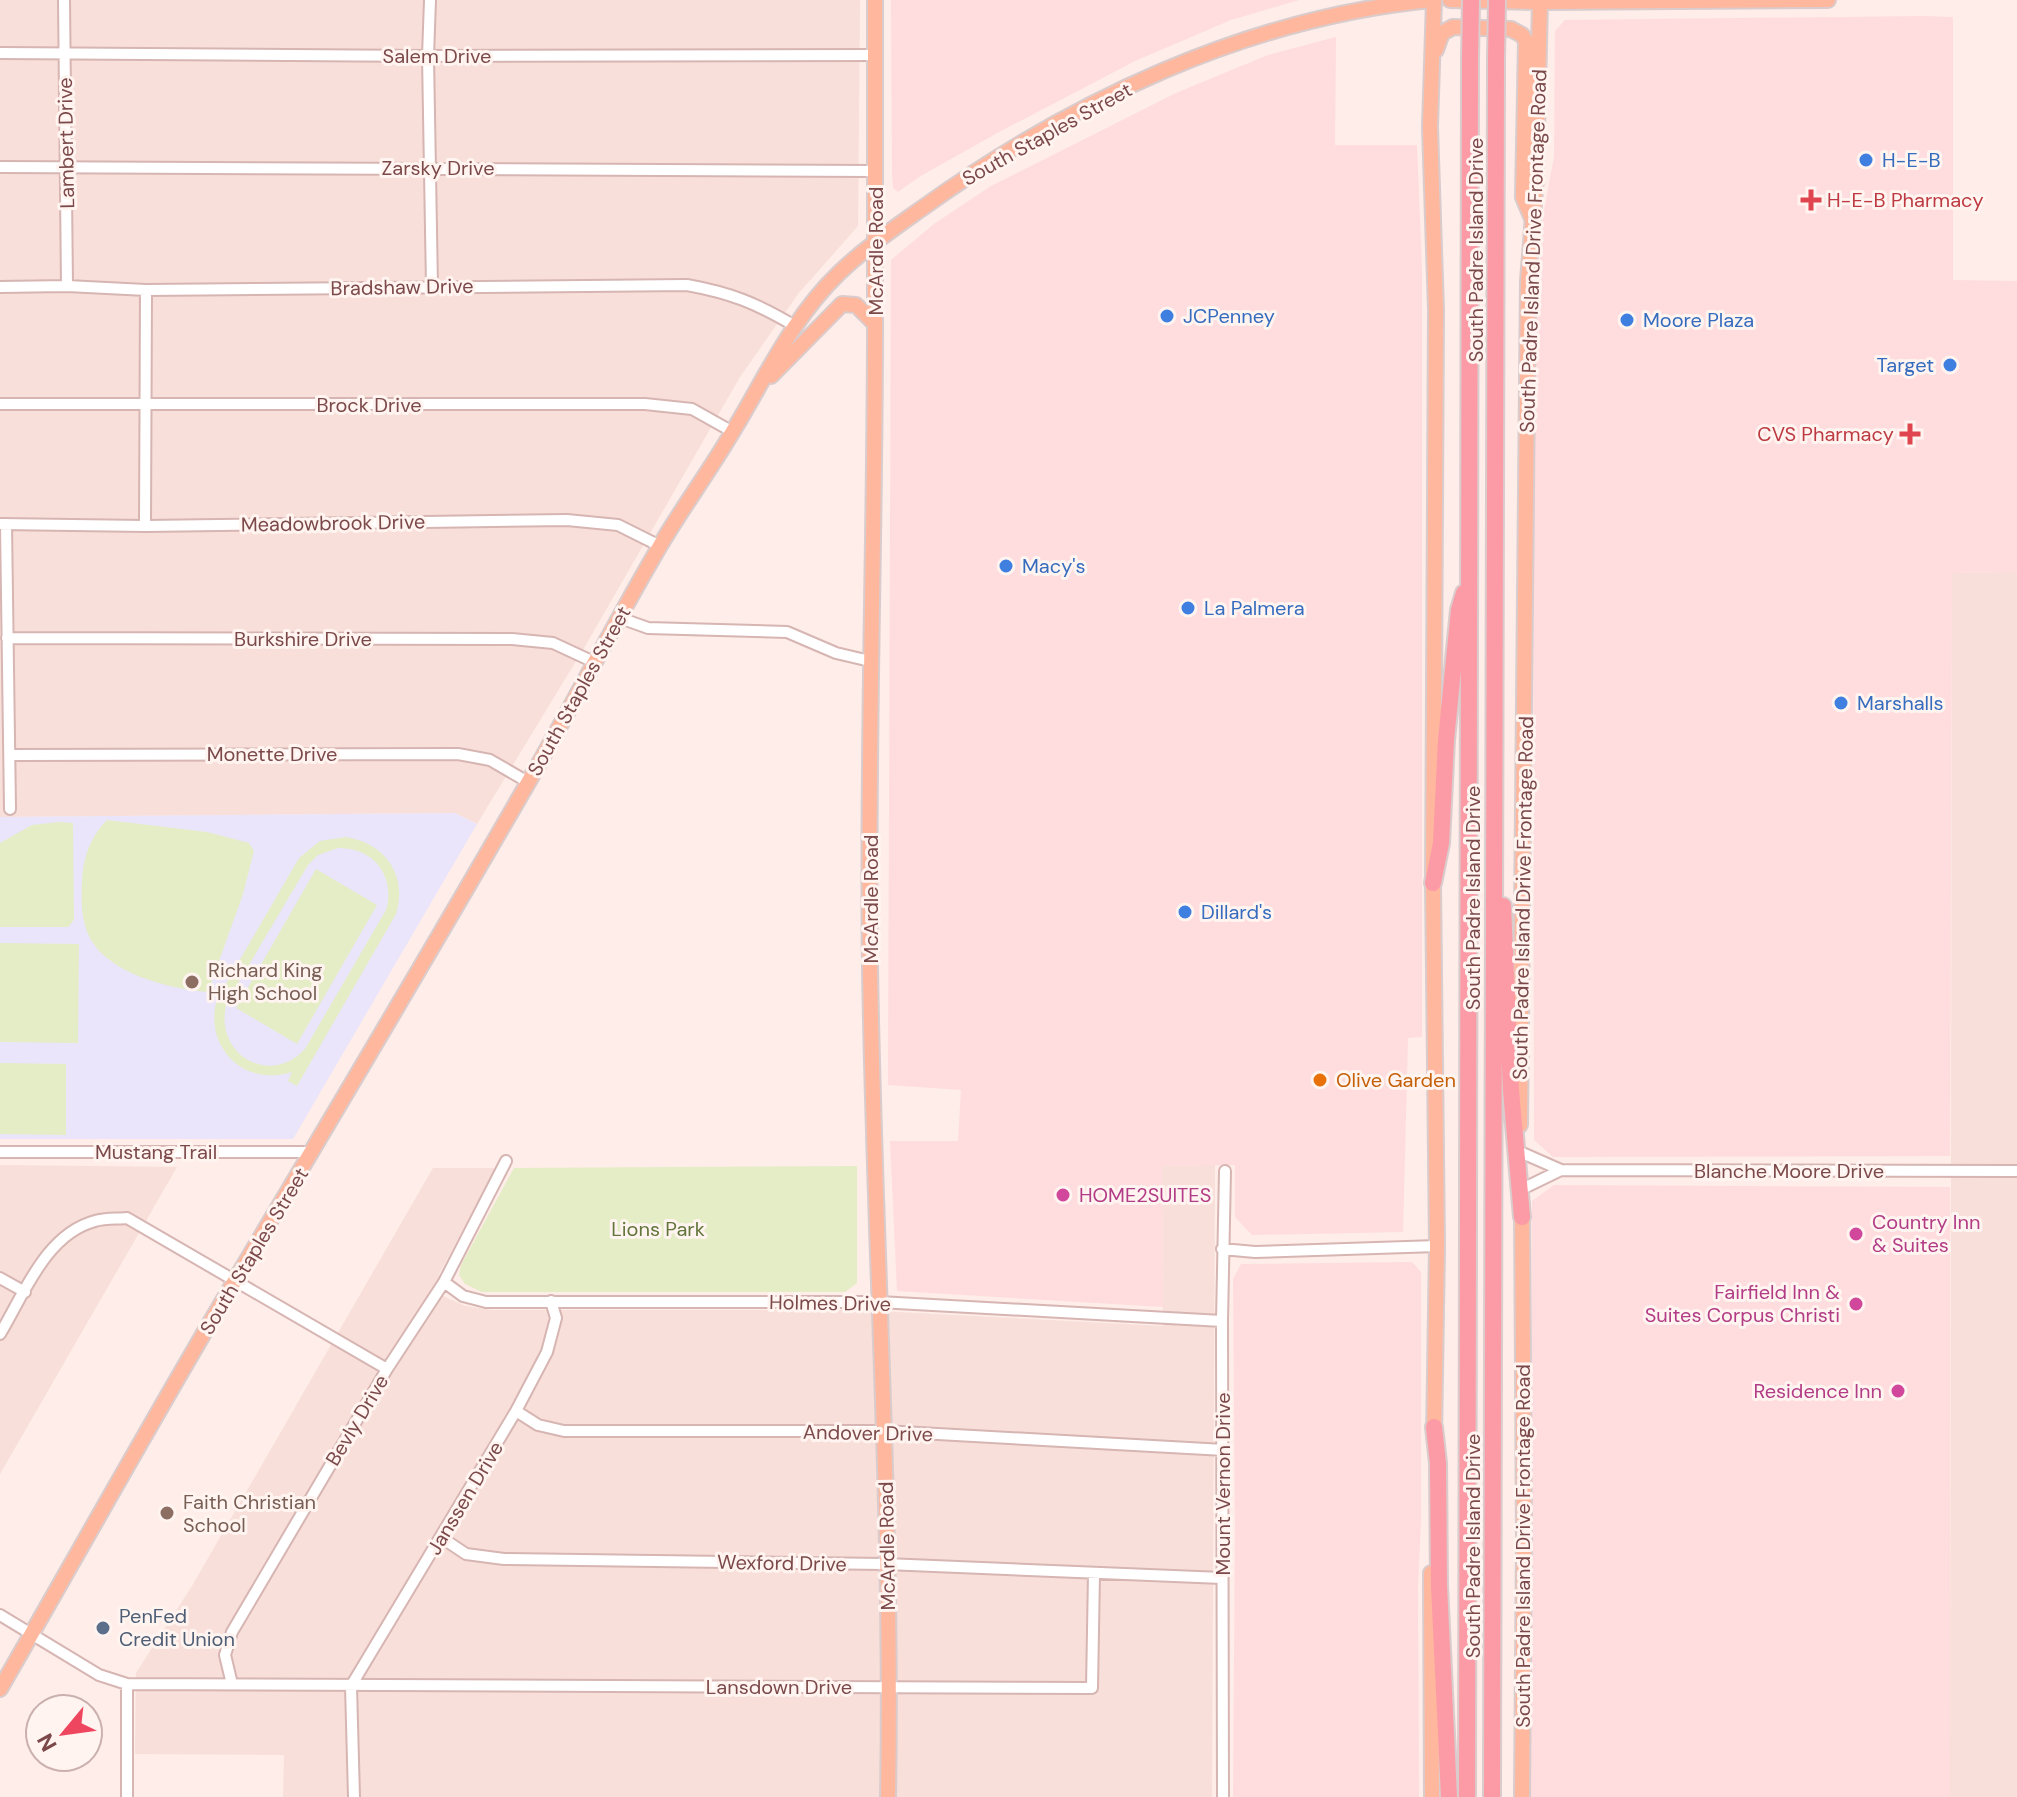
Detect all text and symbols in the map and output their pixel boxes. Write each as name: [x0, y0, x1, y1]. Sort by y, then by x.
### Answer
street label: Salem Drive: [383, 43, 491, 69]
street label: South Padre Island Drive Frontage Road: [1514, 69, 1552, 433]
street label: South Staples Street: [957, 76, 1137, 191]
street label: Lambert Drive: [52, 77, 80, 209]
street label: South Padre Island Drive: [1463, 138, 1489, 362]
place label: H-E-B: [1882, 147, 1941, 173]
marker: H-E-B: [1857, 151, 1875, 169]
street label: Zarsky Drive: [381, 155, 495, 181]
street label: McArdle Road: [863, 187, 889, 315]
place label: H-E-B Pharmacy: [1827, 187, 1984, 213]
marker: H-E-B Pharmacy: [1802, 191, 1820, 209]
street label: Bradshaw Drive: [330, 273, 474, 301]
place label: JCPenney: [1183, 303, 1275, 329]
marker: JCPenney: [1158, 307, 1176, 325]
place label: Moore Plaza: [1643, 307, 1754, 333]
marker: Moore Plaza: [1618, 311, 1636, 329]
place label: Target: [1877, 352, 1934, 378]
marker: Target: [1941, 356, 1959, 374]
street label: Brock Drive: [316, 392, 422, 418]
place label: CVS Pharmacy: [1757, 421, 1894, 447]
marker: CVS Pharmacy: [1901, 425, 1919, 443]
street label: Meadowbrook Drive: [241, 508, 425, 538]
place label: Macy's: [1022, 553, 1085, 579]
marker: Macy's: [997, 557, 1015, 575]
place label: La Palmera: [1204, 595, 1305, 621]
marker: La Palmera: [1179, 599, 1197, 617]
street label: South Staples Street: [522, 601, 637, 781]
street label: Burkshire Drive: [234, 626, 372, 652]
place label: Marshalls: [1857, 690, 1943, 716]
marker: Marshalls: [1832, 694, 1850, 712]
street label: South Padre Island Drive Frontage Road: [1507, 716, 1539, 1080]
street label: Monette Drive: [207, 741, 337, 767]
street label: South Padre Island Drive: [1460, 786, 1486, 1010]
street label: McArdle Road: [858, 835, 884, 963]
place label: Dillard's: [1201, 899, 1272, 925]
marker: Dillard's: [1176, 903, 1194, 921]
place label: Richard King High School: [208, 957, 323, 1006]
marker: Richard King High School: [183, 973, 201, 991]
place label: Olive Garden: [1336, 1067, 1456, 1093]
marker: Olive Garden: [1311, 1071, 1329, 1089]
street label: Mustang Trail: [95, 1139, 217, 1165]
street label: Blanche Moore Drive: [1694, 1158, 1884, 1184]
street label: South Staples Street: [194, 1163, 314, 1339]
place label: HOME2SUITES: [1079, 1182, 1211, 1208]
marker: HOME2SUITES: [1054, 1186, 1072, 1204]
place label: Country Inn & Suites: [1872, 1209, 1980, 1258]
park label: Lions Park: [611, 1216, 705, 1242]
marker: Country Inn & Suites: [1847, 1225, 1865, 1243]
place label: Fairfield Inn & Suites Corpus Christi: [1645, 1279, 1840, 1328]
street label: Holmes Drive: [769, 1289, 891, 1317]
marker: Fairfield Inn & Suites Corpus Christi: [1847, 1295, 1865, 1313]
street label: South Padre Island Drive Frontage Road: [1510, 1364, 1536, 1728]
street label: Bevly Drive: [320, 1370, 394, 1470]
place label: Residence Inn: [1753, 1378, 1882, 1404]
marker: Residence Inn: [1889, 1382, 1907, 1400]
street label: Mount Vernon Drive: [1210, 1392, 1236, 1576]
street label: Andover Drive: [803, 1419, 933, 1447]
street label: South Padre Island Drive: [1460, 1434, 1486, 1658]
street label: Janssen Drive: [421, 1436, 509, 1560]
street label: McArdle Road: [873, 1481, 901, 1611]
place label: Faith Christian School: [183, 1489, 316, 1538]
marker: Faith Christian School: [158, 1504, 176, 1522]
street label: Wexford Drive: [717, 1549, 847, 1577]
place label: PenFed Credit Union: [119, 1603, 235, 1652]
marker: PenFed Credit Union: [94, 1619, 112, 1637]
street label: Lansdown Drive: [706, 1674, 852, 1700]
north arrow: [24, 1693, 104, 1773]
text: N: [30, 1728, 64, 1757]

